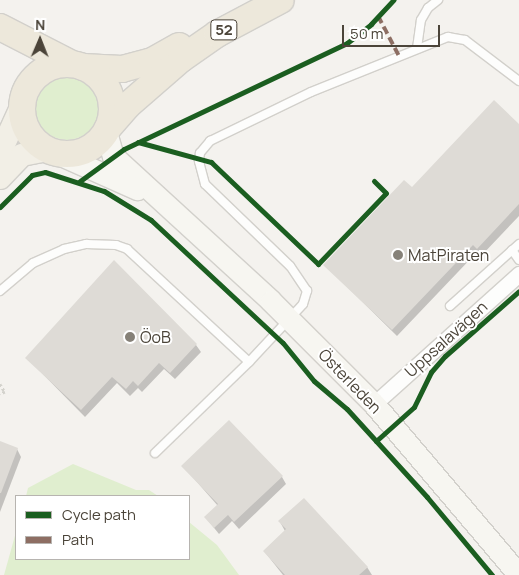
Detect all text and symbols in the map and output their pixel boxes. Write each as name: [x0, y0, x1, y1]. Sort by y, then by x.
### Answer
north arrow: [15, 15, 65, 65]
text: N: [35, 15, 45, 34]
scale bar: [344, 15, 442, 47]
road number: 52: [210, 18, 238, 42]
text: 50 m: [350, 23, 384, 44]
place label: MatPiraten: [408, 245, 489, 265]
marker: MatPiraten: [392, 249, 404, 261]
street label: Uppsalavägen: [401, 297, 491, 381]
place label: ÖoB: [140, 327, 171, 347]
marker: ÖoB: [124, 331, 136, 343]
street label: Österleden: [314, 345, 386, 417]
legend: [15, 495, 190, 560]
text: Cycle path: [62, 504, 136, 525]
text: Path: [62, 529, 94, 550]

